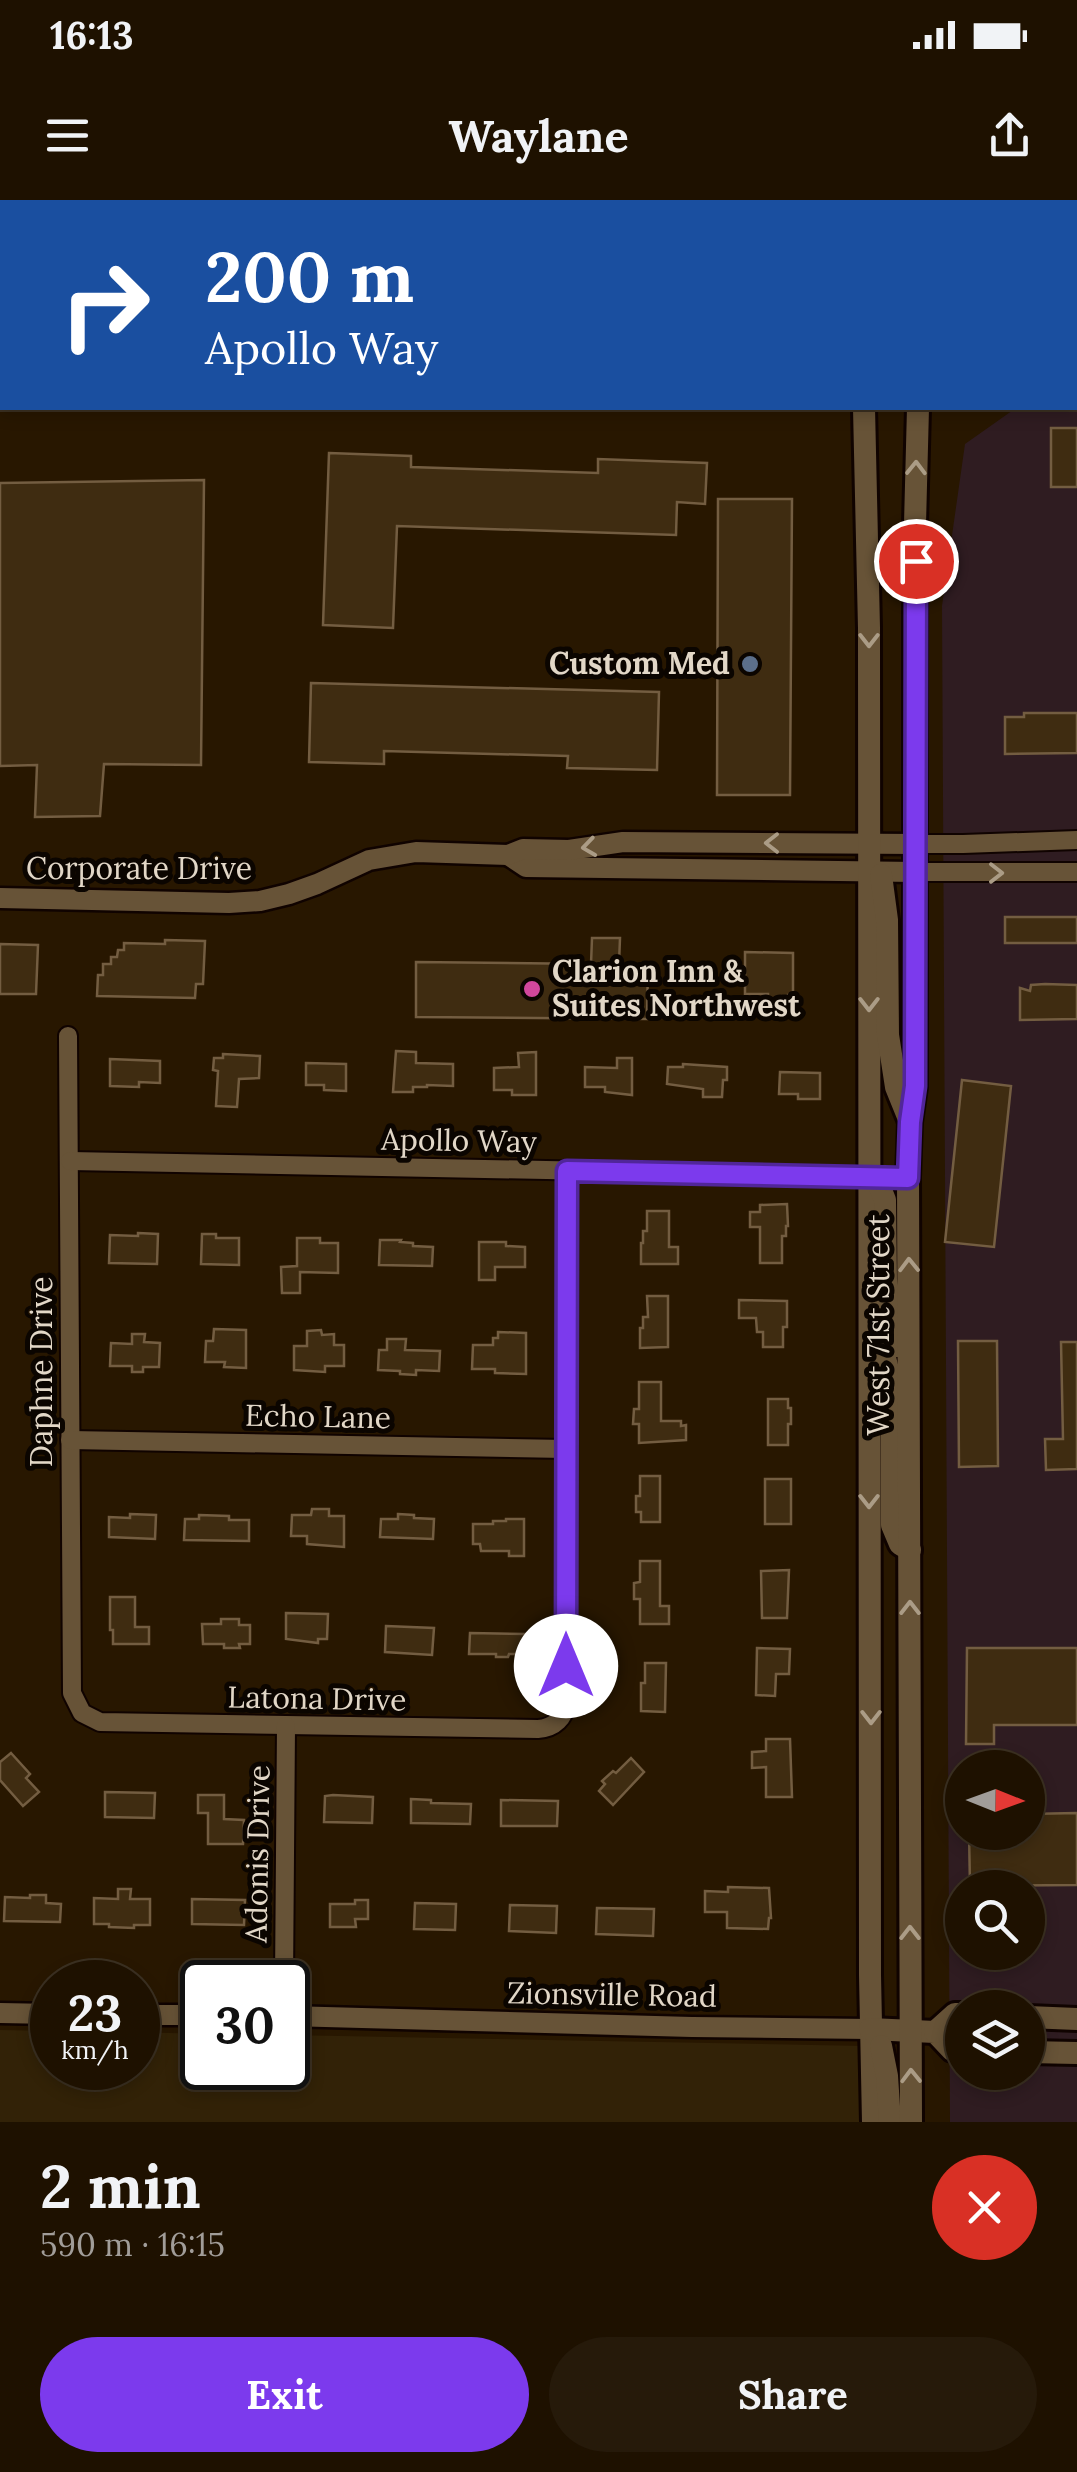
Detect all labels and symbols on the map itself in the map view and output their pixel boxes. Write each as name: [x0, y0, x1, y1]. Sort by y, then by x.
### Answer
one-way arrow: [906, 459, 927, 475]
pin: [874, 519, 959, 604]
one-way arrow: [858, 634, 880, 649]
place label: Custom Med: [549, 644, 730, 682]
marker: Custom Med: [739, 653, 761, 675]
one-way arrow: [763, 832, 778, 854]
one-way arrow: [581, 836, 597, 857]
street label: Corporate Drive: [26, 849, 252, 887]
one-way arrow: [990, 862, 1005, 884]
place label: Clarion Inn & Suites Northwest: [552, 952, 801, 1024]
marker: Clarion Inn & Suites Northwest: [521, 978, 543, 1000]
one-way arrow: [858, 996, 880, 1012]
street label: Apollo Way: [380, 1120, 537, 1161]
street label: West 71st Street: [859, 1214, 897, 1436]
one-way arrow: [898, 1256, 920, 1272]
street label: Daphne Drive: [22, 1277, 60, 1467]
street label: Echo Lane: [245, 1396, 391, 1436]
one-way arrow: [858, 1494, 880, 1510]
one-way arrow: [899, 1600, 921, 1616]
position arrow: [514, 1614, 618, 1718]
street label: Latona Drive: [227, 1677, 407, 1719]
one-way arrow: [860, 1710, 882, 1726]
north arrow: [945, 1750, 1045, 1850]
street label: Adonis Drive: [236, 1765, 278, 1944]
one-way arrow: [899, 1925, 921, 1940]
speed limit sign: 30: [180, 1960, 310, 2090]
street label: Zionsville Road: [507, 1973, 717, 2015]
one-way arrow: [900, 2068, 921, 2084]

